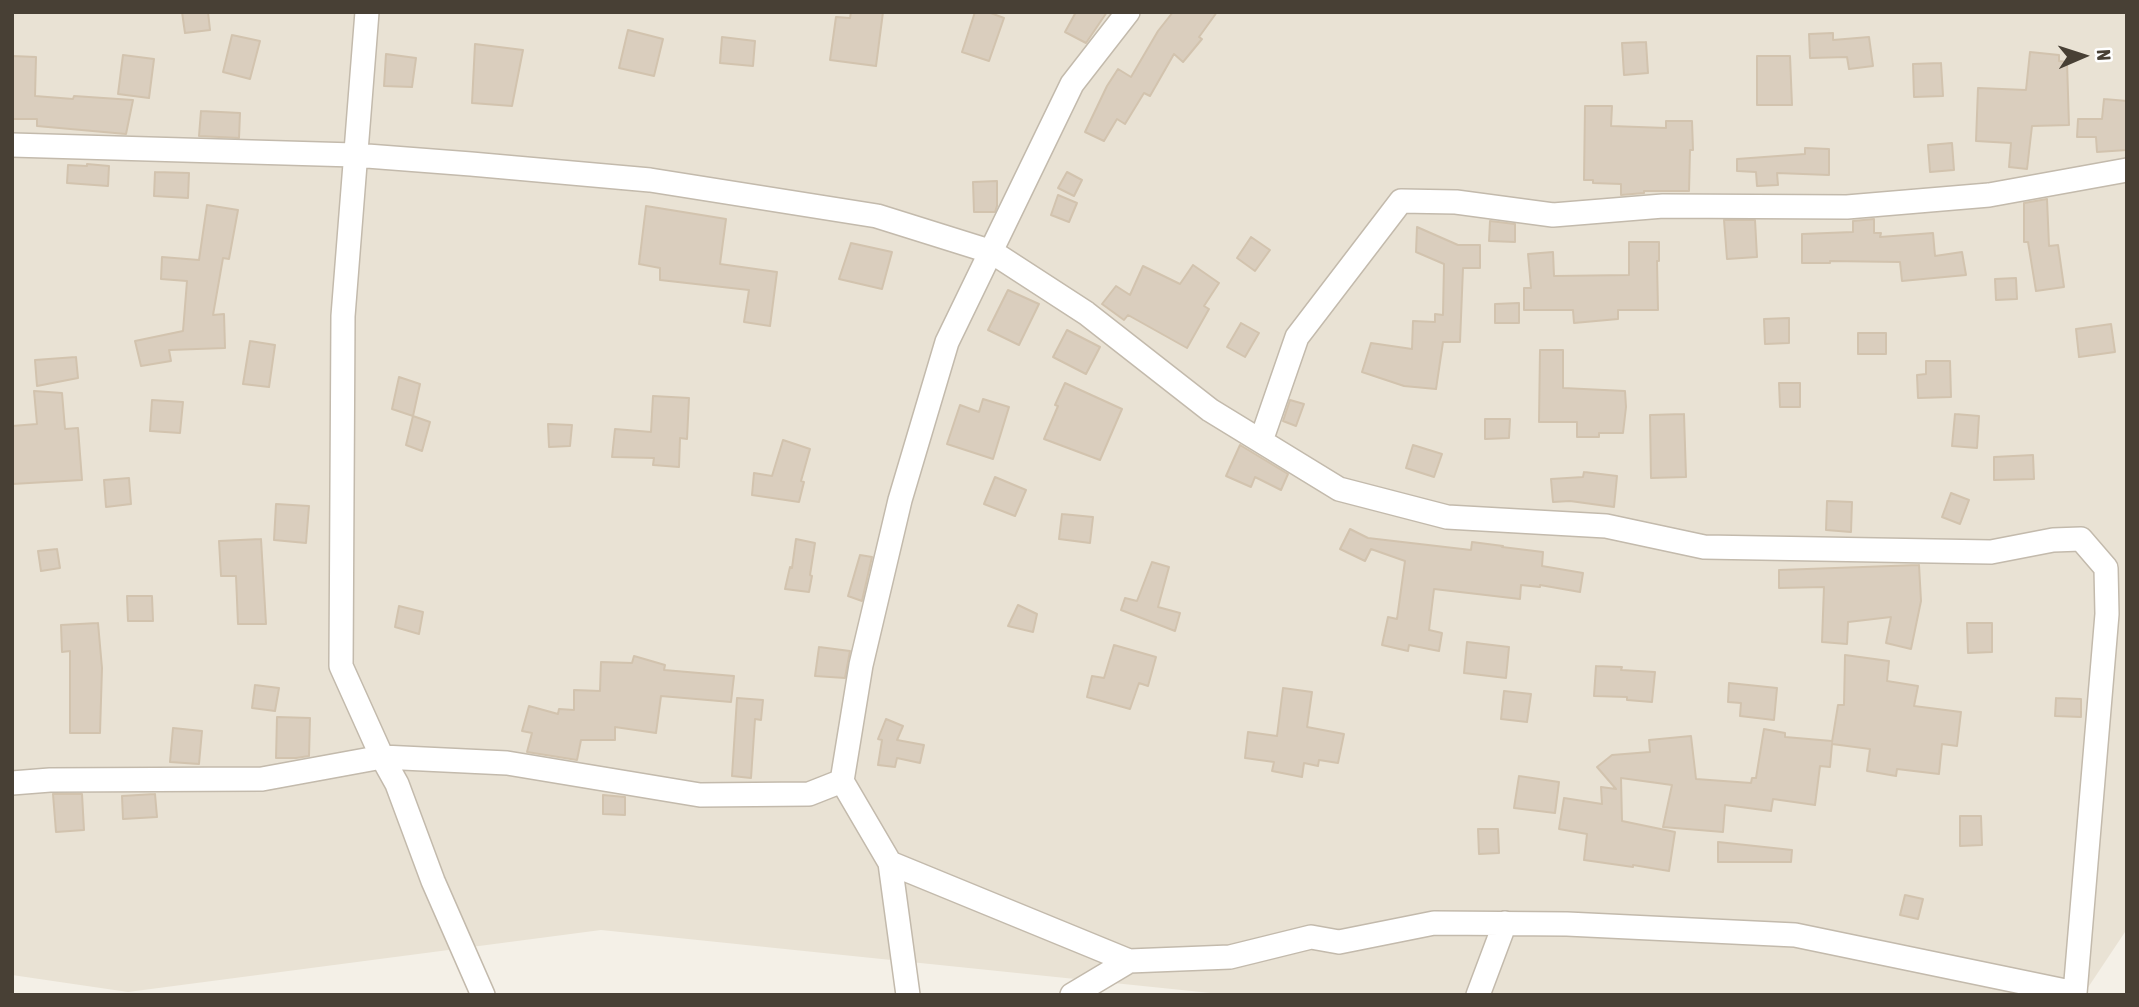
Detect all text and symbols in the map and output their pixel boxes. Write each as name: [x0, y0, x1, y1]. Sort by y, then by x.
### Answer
north arrow: [2048, 21, 2118, 91]
text: N: [2093, 49, 2115, 61]

